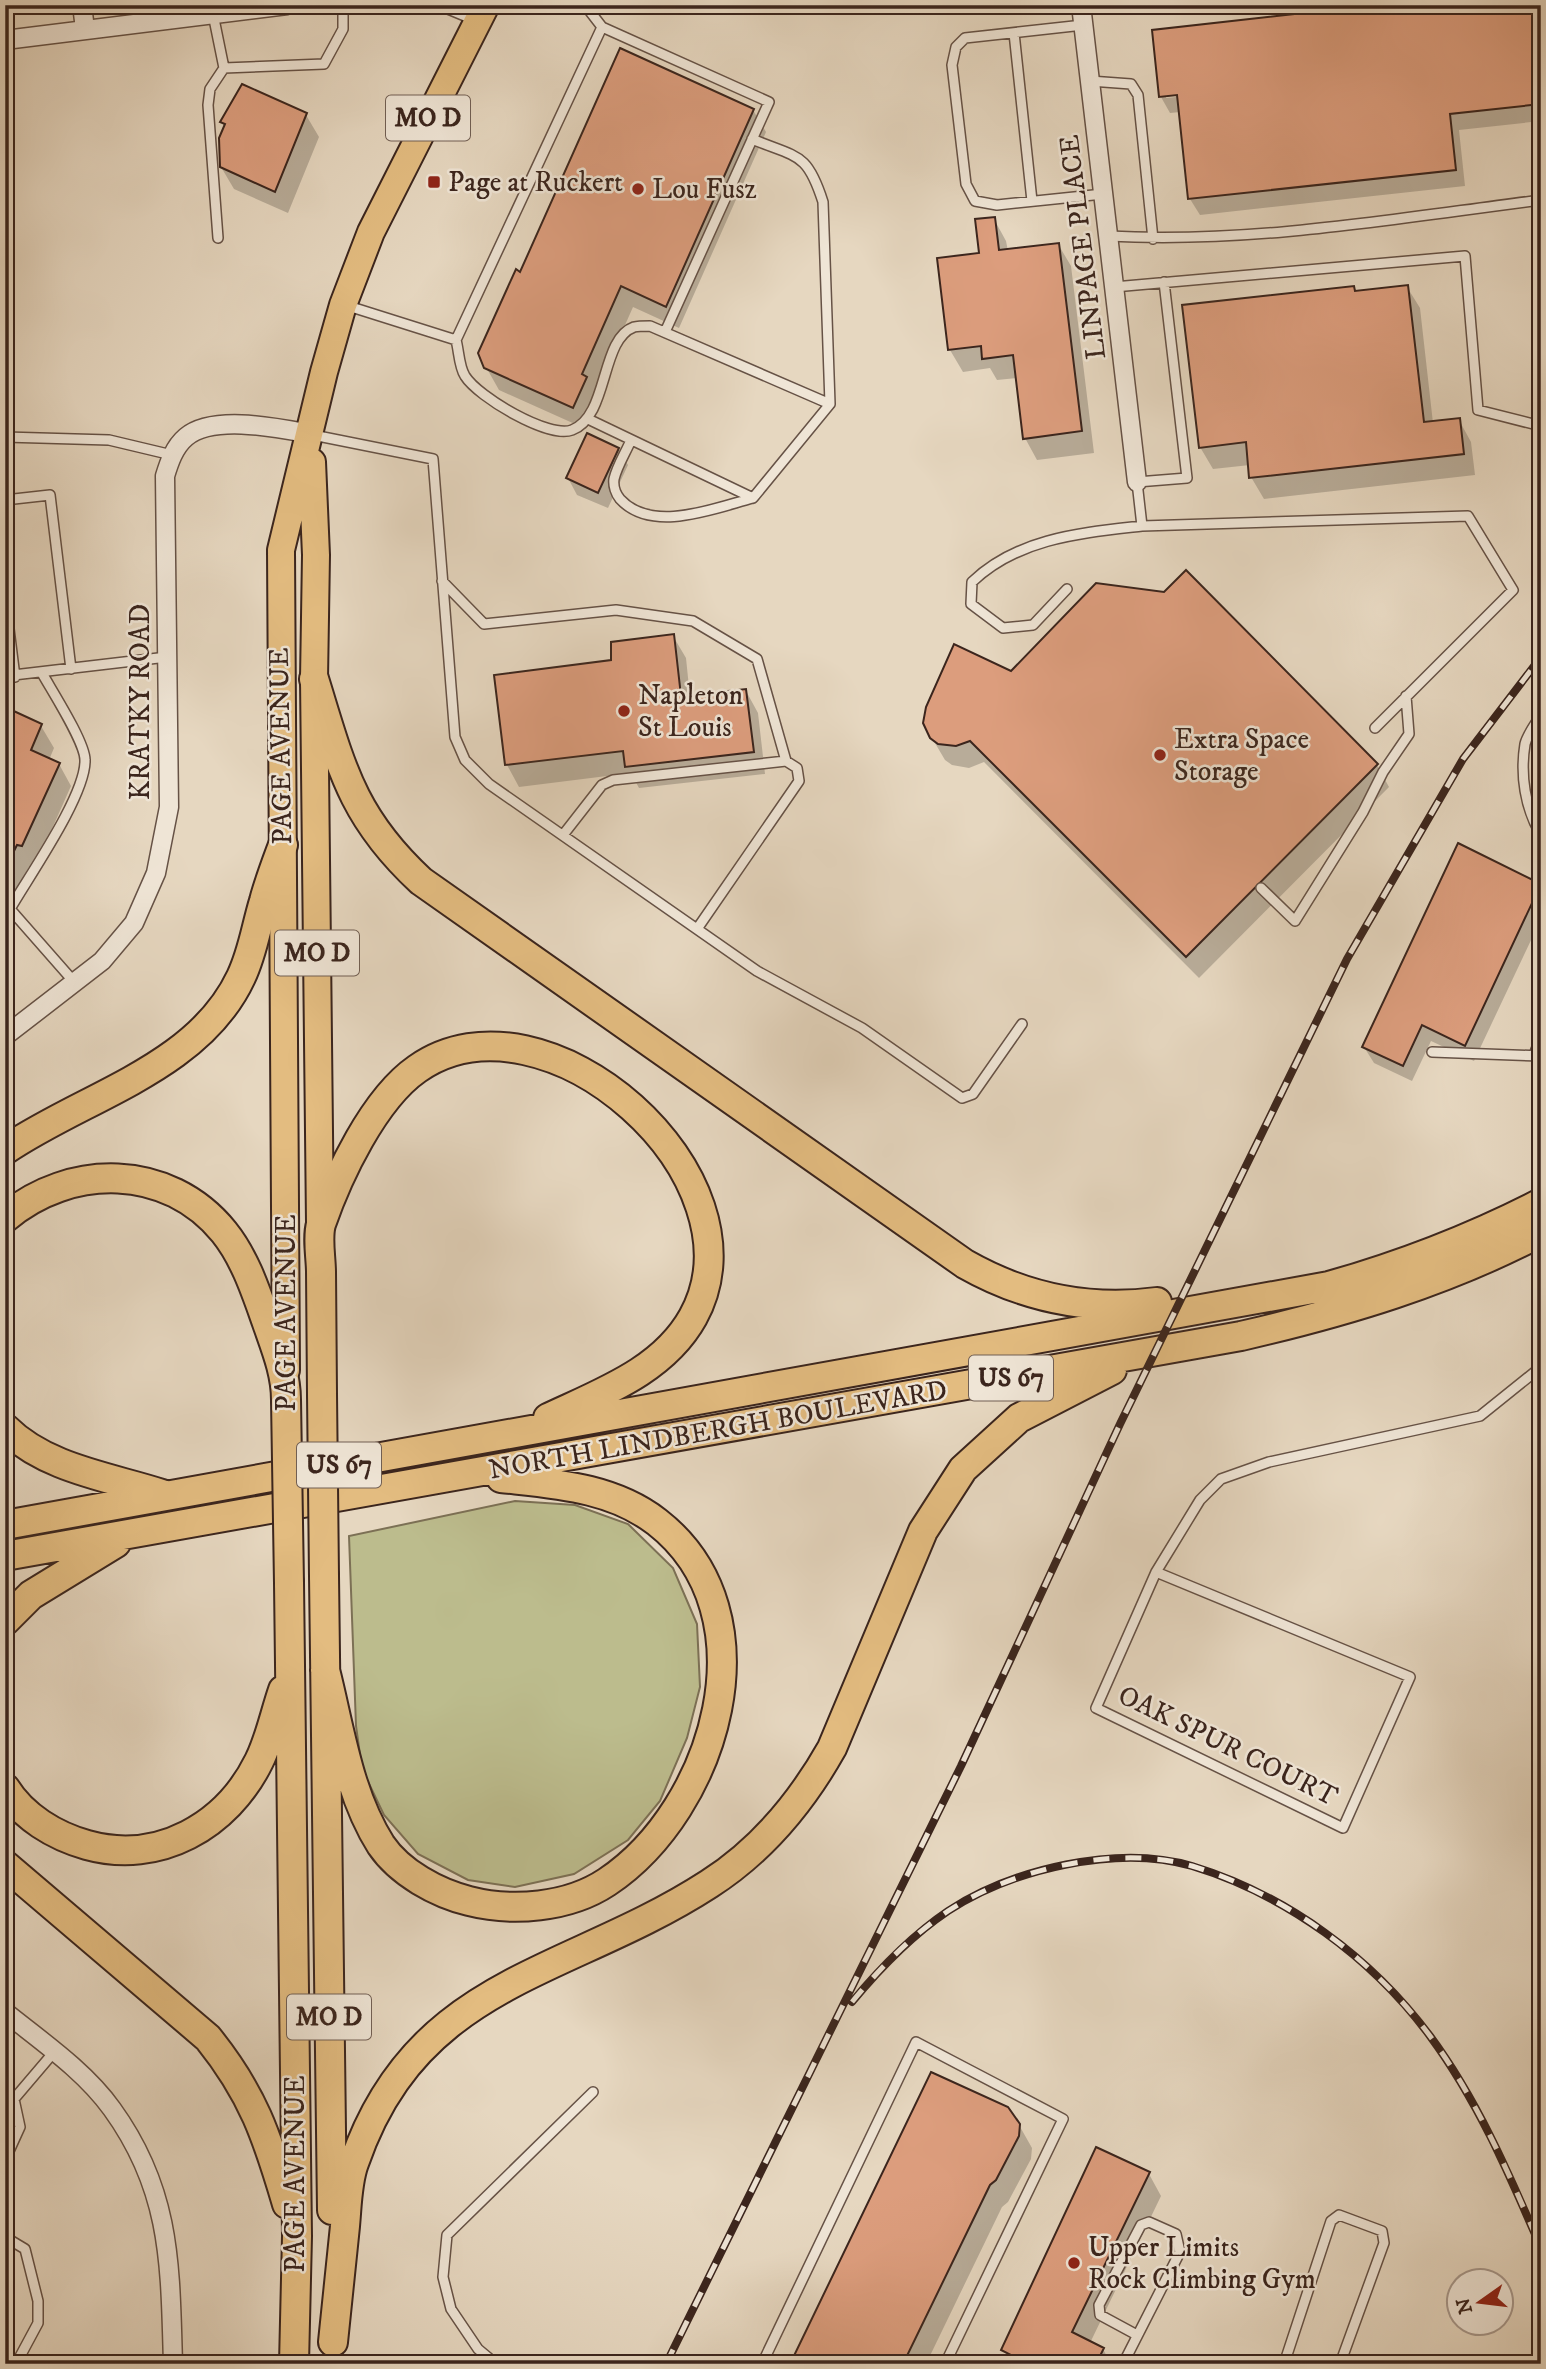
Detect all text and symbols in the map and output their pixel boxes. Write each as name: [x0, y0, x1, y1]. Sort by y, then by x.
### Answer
road number: MO D: [386, 96, 470, 140]
street label: LINPAGE PLACE: [1052, 133, 1114, 361]
place label: Page at Ruckert: [448, 165, 623, 200]
place label: Lou Fusz: [652, 172, 757, 207]
marker: Page at Ruckert: [426, 174, 442, 190]
marker: Lou Fusz: [630, 181, 646, 197]
street label: KRATKY ROAD: [123, 604, 158, 800]
street label: PAGE AVENUE: [262, 647, 300, 845]
place label: Napleton St Louis: [638, 678, 744, 745]
marker: Napleton St Louis: [616, 703, 632, 719]
place label: Extra Space Storage: [1174, 722, 1309, 789]
marker: Extra Space Storage: [1152, 747, 1168, 763]
road number: MO D: [275, 930, 359, 976]
street label: PAGE AVENUE: [269, 1214, 304, 1412]
road number: US 67: [969, 1356, 1053, 1400]
street label: NORTH LINDBERGH BOULEVARD: [486, 1372, 950, 1488]
road number: US 67: [297, 1442, 381, 1488]
street label: OAK SPUR COURT: [1112, 1678, 1344, 1814]
road number: MO D: [287, 1994, 371, 2040]
street label: PAGE AVENUE: [278, 2075, 313, 2273]
place label: Upper Limits Rock Climbing Gym: [1088, 2230, 1316, 2297]
marker: Upper Limits Rock Climbing Gym: [1066, 2255, 1082, 2271]
north arrow: [1444, 2268, 1514, 2338]
text: N: [1452, 2295, 1478, 2316]

